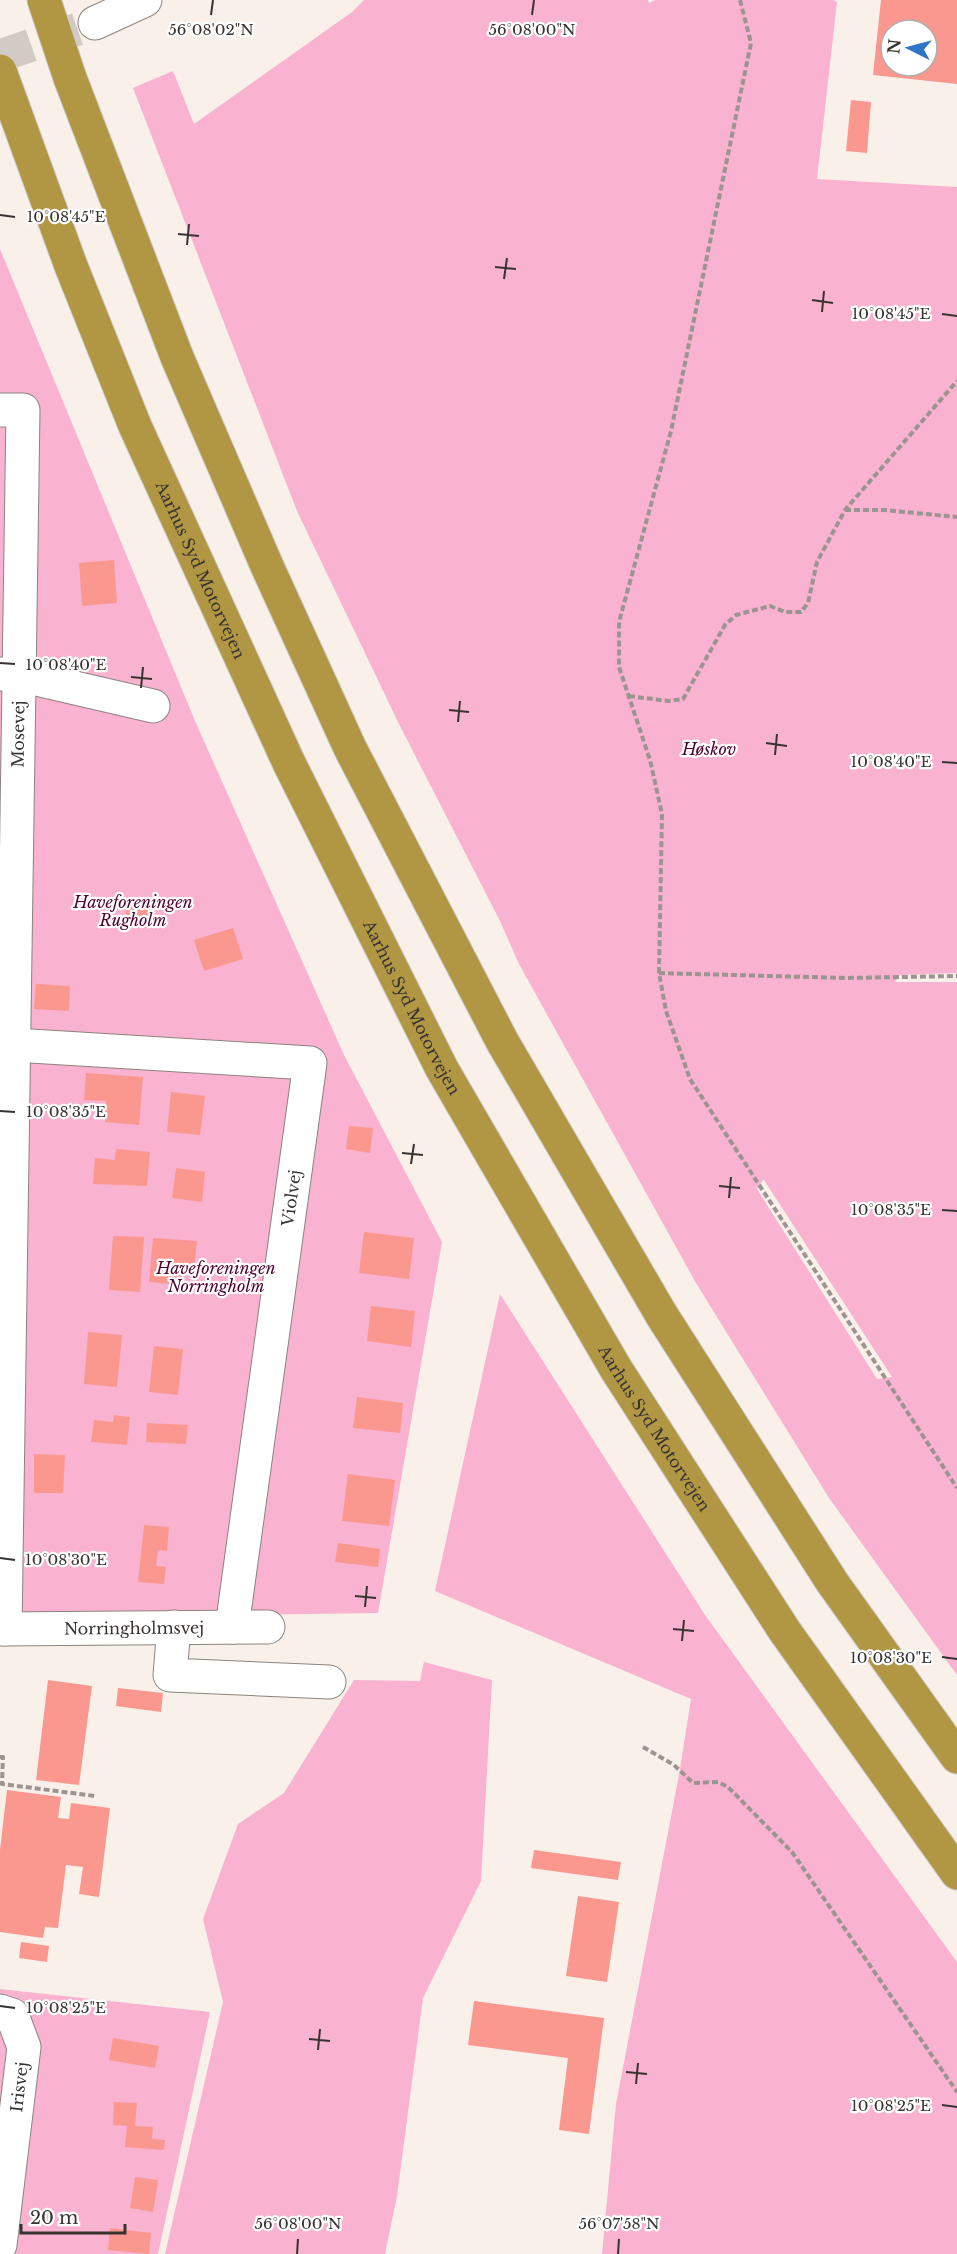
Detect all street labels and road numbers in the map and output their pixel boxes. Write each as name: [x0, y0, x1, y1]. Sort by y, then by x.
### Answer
street label: Aarhus Syd Motorvejen: [151, 477, 250, 662]
street label: Mosevej: [7, 700, 29, 768]
street label: Aarhus Syd Motorvejen: [359, 916, 465, 1098]
street label: Violvej: [277, 1168, 305, 1229]
street label: Aarhus Syd Motorvejen: [594, 1341, 715, 1515]
street label: Norringholmsvej: [64, 1617, 204, 1639]
street label: Irisvej: [6, 2061, 32, 2113]

